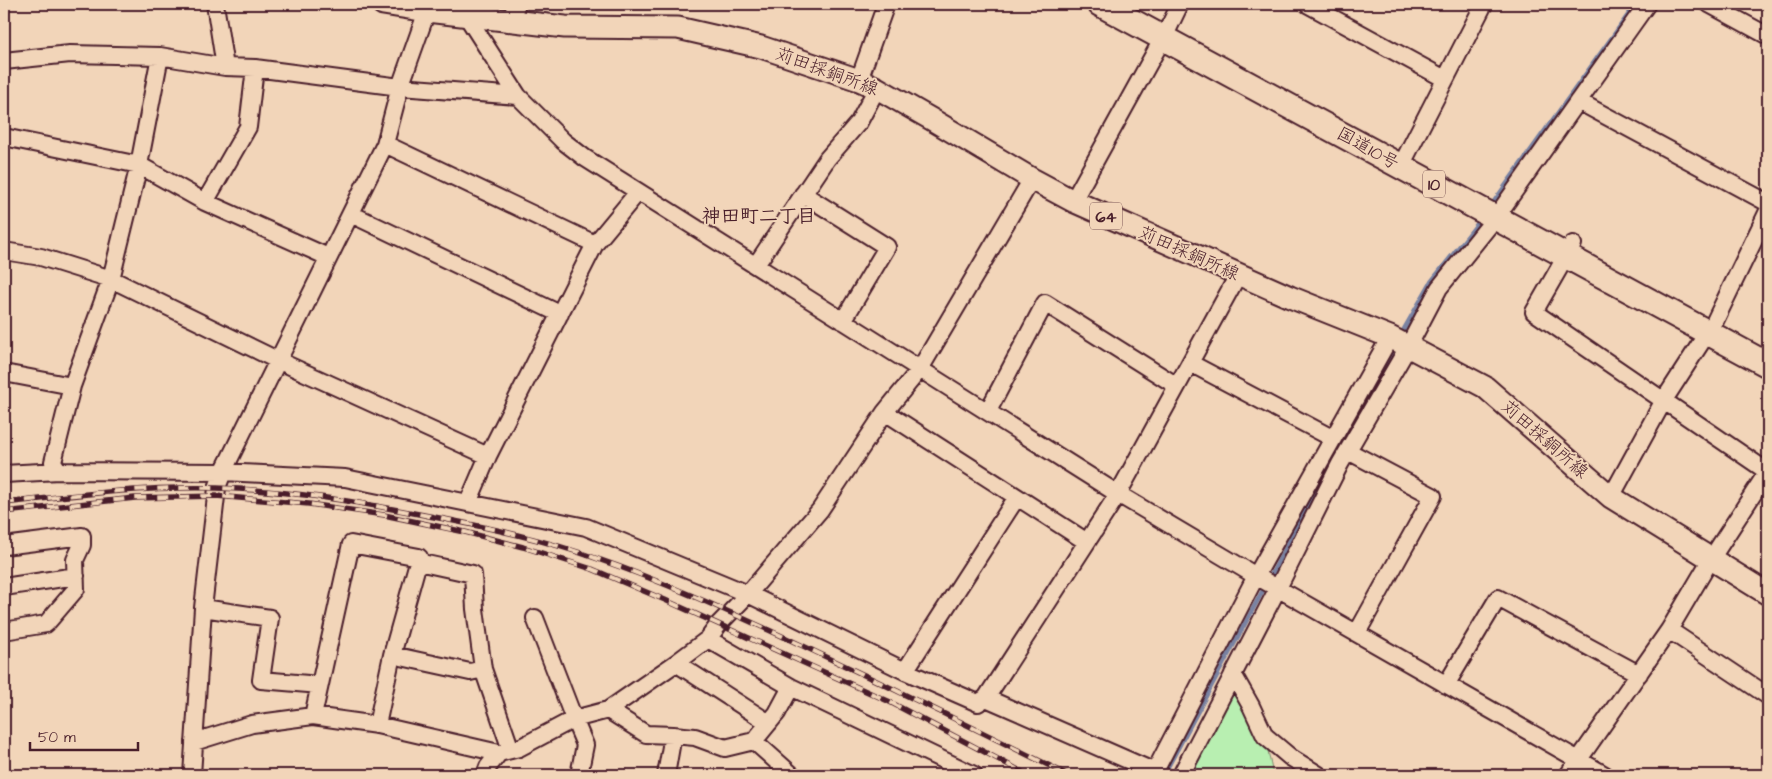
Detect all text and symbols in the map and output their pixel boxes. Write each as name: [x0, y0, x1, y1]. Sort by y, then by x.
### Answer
street label: 苅田採銅所線: [772, 41, 882, 102]
street label: 国道10号: [1332, 121, 1403, 176]
road number: 10: [1423, 170, 1445, 198]
road number: 64: [1090, 202, 1122, 230]
district label: 神田町二丁目: [702, 203, 816, 230]
street label: 苅田採銅所線: [1134, 220, 1243, 287]
street label: 苅田採銅所線: [1496, 395, 1594, 484]
scale bar: [30, 719, 138, 751]
text: 50 m: [38, 727, 76, 748]

